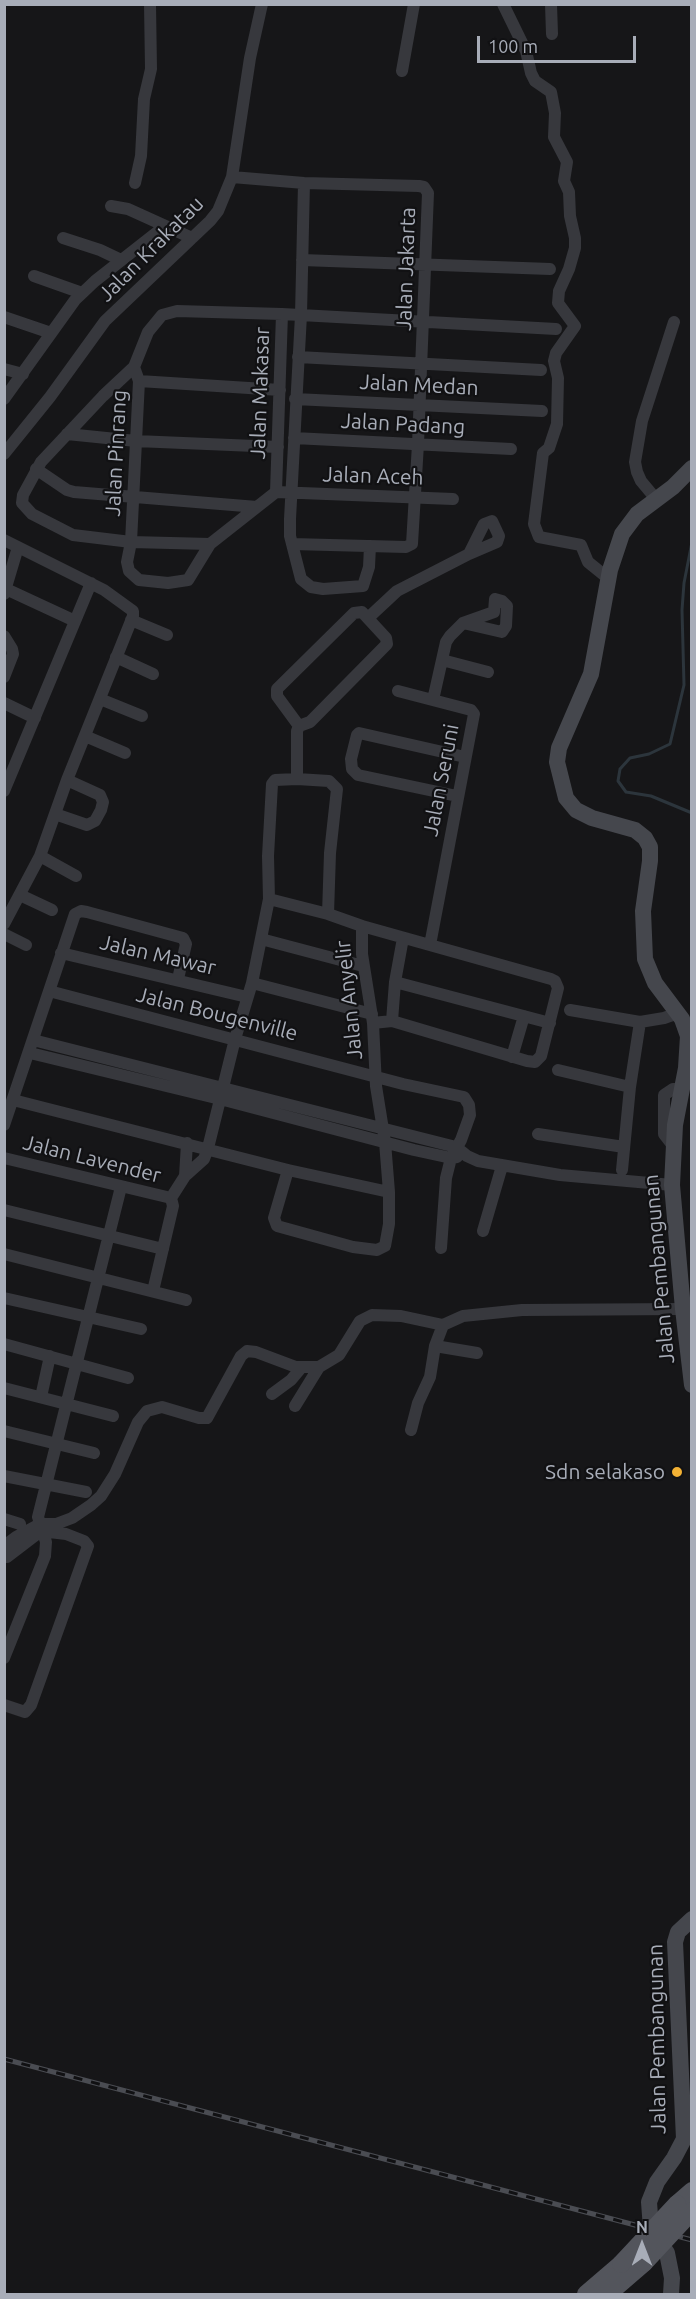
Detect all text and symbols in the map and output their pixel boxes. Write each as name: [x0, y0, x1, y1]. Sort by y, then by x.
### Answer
scale bar: [480, 24, 639, 62]
text: 100 m: [488, 36, 538, 56]
street label: Jalan Krakatau: [93, 191, 209, 307]
street label: Jalan Jakarta: [391, 207, 421, 331]
street label: Jalan Makasar: [245, 326, 275, 460]
street label: Jalan Medan: [359, 369, 479, 401]
street label: Jalan Pinrang: [100, 389, 132, 517]
street label: Jalan Padang: [340, 408, 466, 440]
street label: Jalan Aceh: [322, 462, 424, 490]
street label: Jalan Seruni: [418, 722, 464, 838]
street label: Jalan Mawar: [98, 929, 218, 981]
street label: Jalan Anyelir: [330, 939, 368, 1061]
street label: Jalan Bougenville: [134, 982, 300, 1046]
street label: Jalan Lavender: [20, 1130, 164, 1188]
street label: Jalan Pembangunan: [638, 1173, 680, 1365]
place label: Sdn selakaso: [545, 1459, 665, 1485]
marker: Sdn selakaso: [670, 1465, 684, 1479]
street label: Jalan Pembangunan: [643, 1944, 671, 2134]
north arrow: [612, 2215, 672, 2275]
text: N: [636, 2218, 648, 2236]

